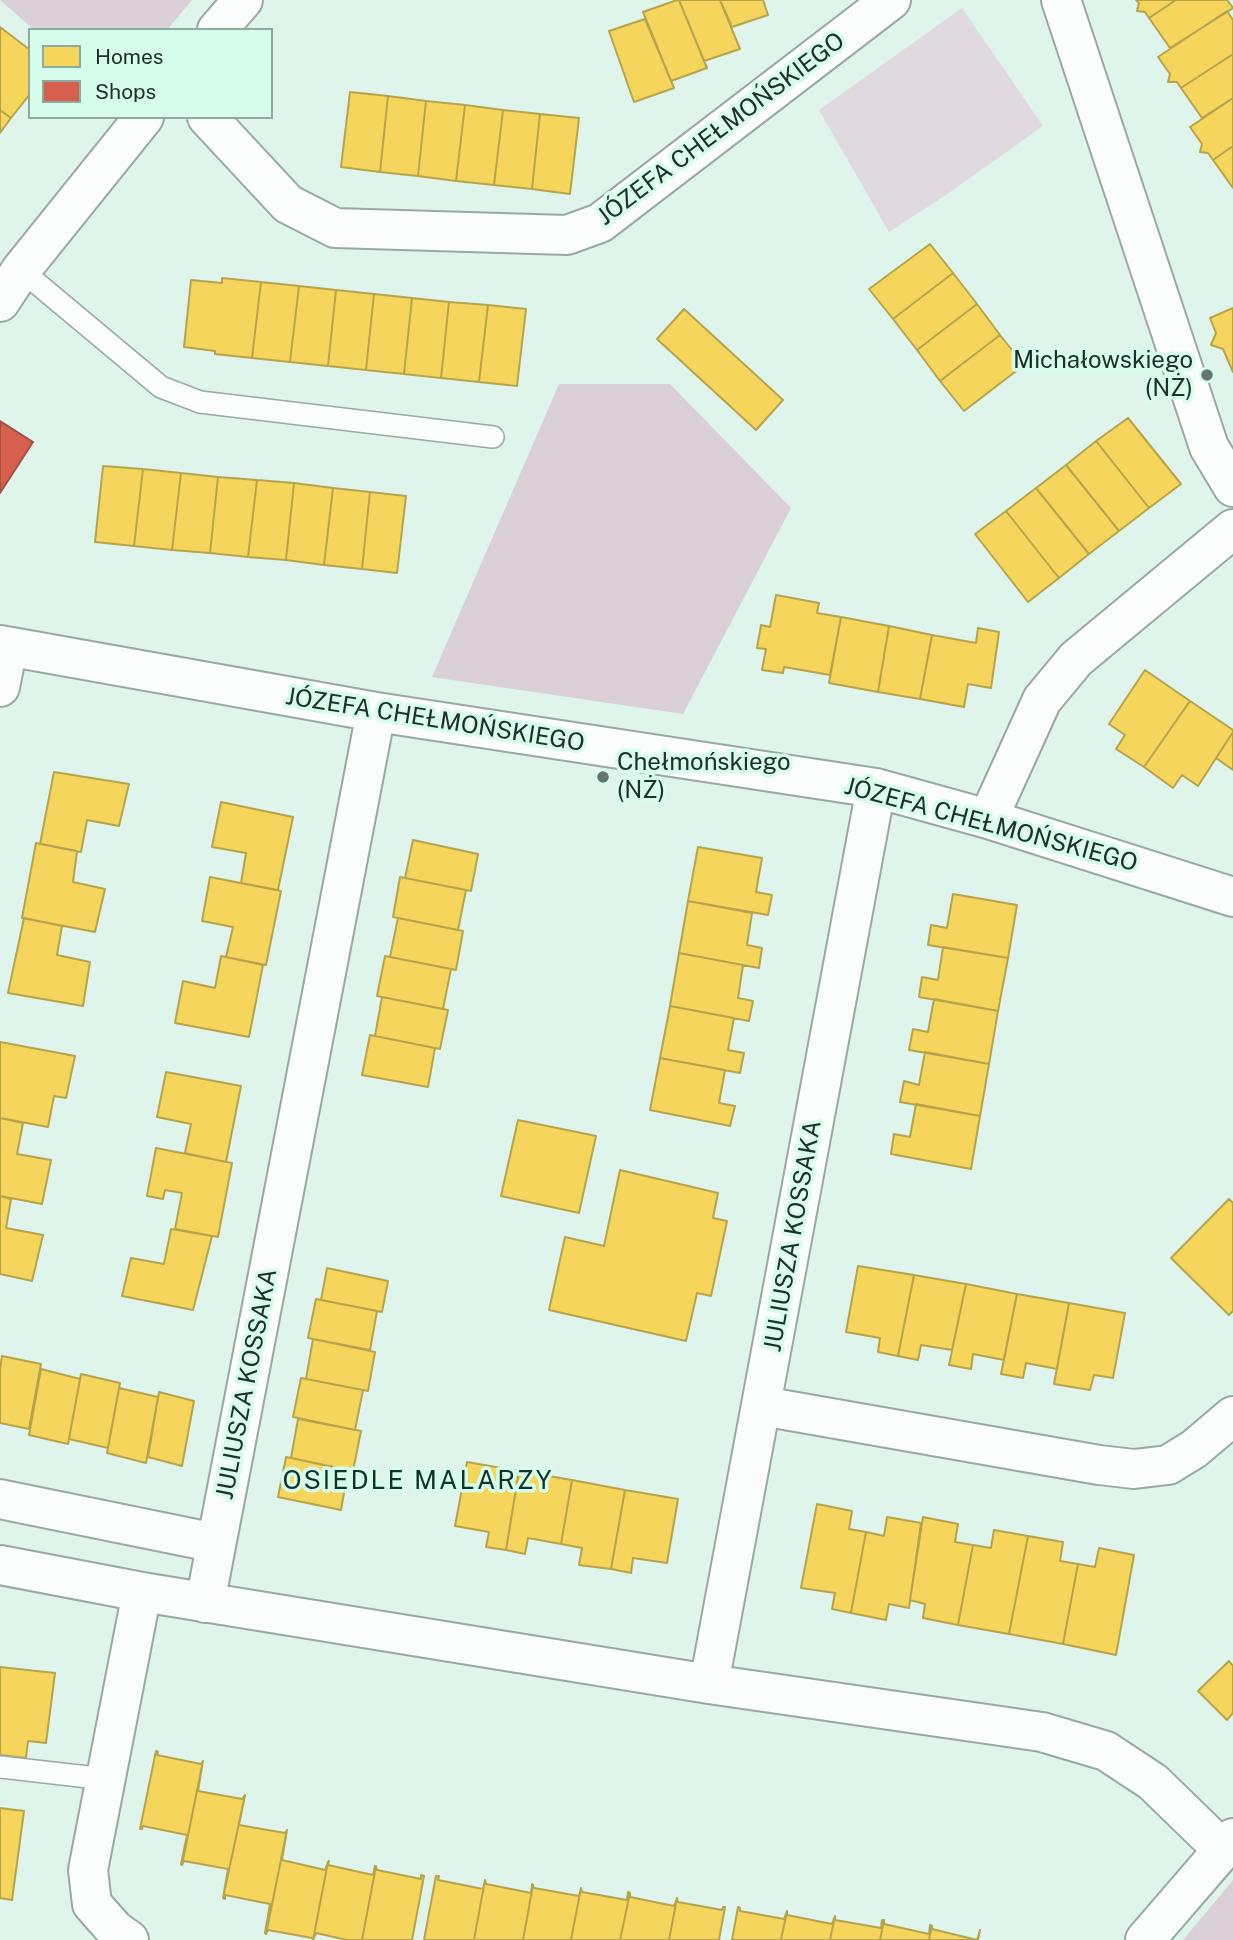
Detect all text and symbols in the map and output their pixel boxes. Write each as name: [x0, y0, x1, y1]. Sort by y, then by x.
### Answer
street label: JÓZEFA CHEŁMOŃSKIEGO: [592, 27, 850, 231]
legend: [28, 28, 273, 119]
text: Homes: [95, 44, 163, 69]
text: Shops: [95, 79, 156, 104]
place label: Michałowskiego (NŻ): [1013, 347, 1193, 403]
marker: Michałowskiego (NŻ): [1199, 367, 1215, 383]
street label: JÓZEFA CHEŁMOŃSKIEGO: [283, 682, 587, 758]
place label: Chełmońskiego (NŻ): [617, 749, 791, 805]
marker: Chełmońskiego (NŻ): [595, 769, 611, 785]
street label: JÓZEFA CHEŁMOŃSKIEGO: [841, 772, 1141, 878]
street label: JULIUSZA KOSSAKA: [758, 1118, 828, 1354]
street label: JULIUSZA KOSSAKA: [211, 1266, 283, 1502]
district label: OSIEDLE MALARZY: [284, 1465, 552, 1497]

